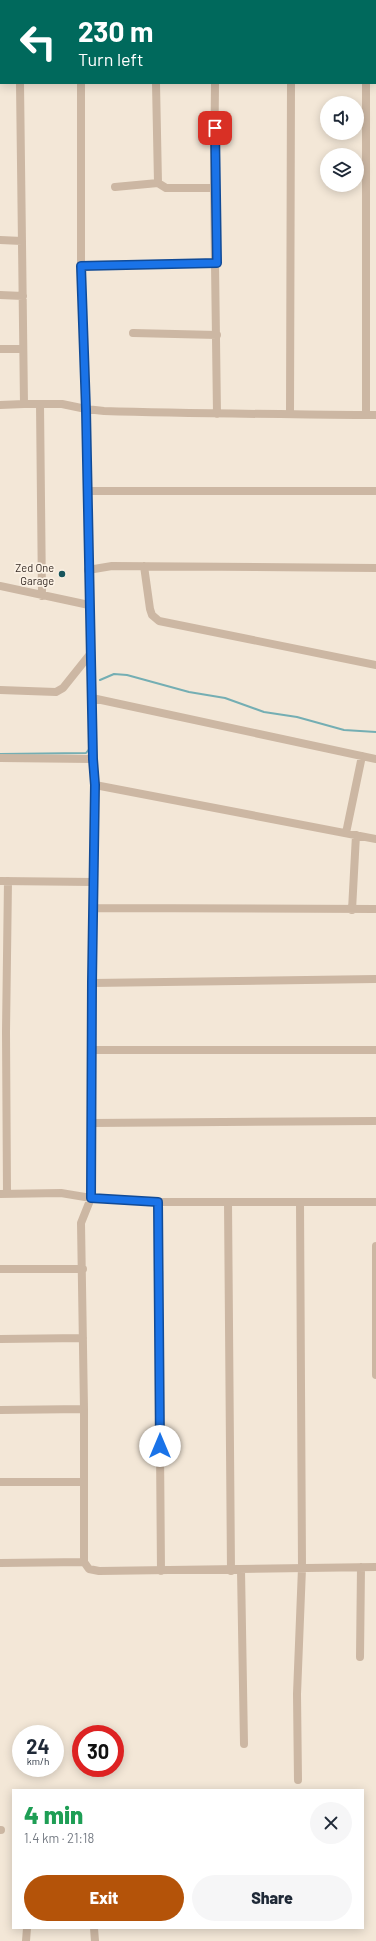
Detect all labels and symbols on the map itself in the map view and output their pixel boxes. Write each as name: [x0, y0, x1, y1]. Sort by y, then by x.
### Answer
pin: [198, 111, 232, 145]
place label: Zed One Garage: [15, 561, 54, 587]
marker: Zed One Garage: [57, 569, 67, 579]
position arrow: [139, 1425, 181, 1467]
speed limit sign: 30: [72, 1725, 124, 1777]

